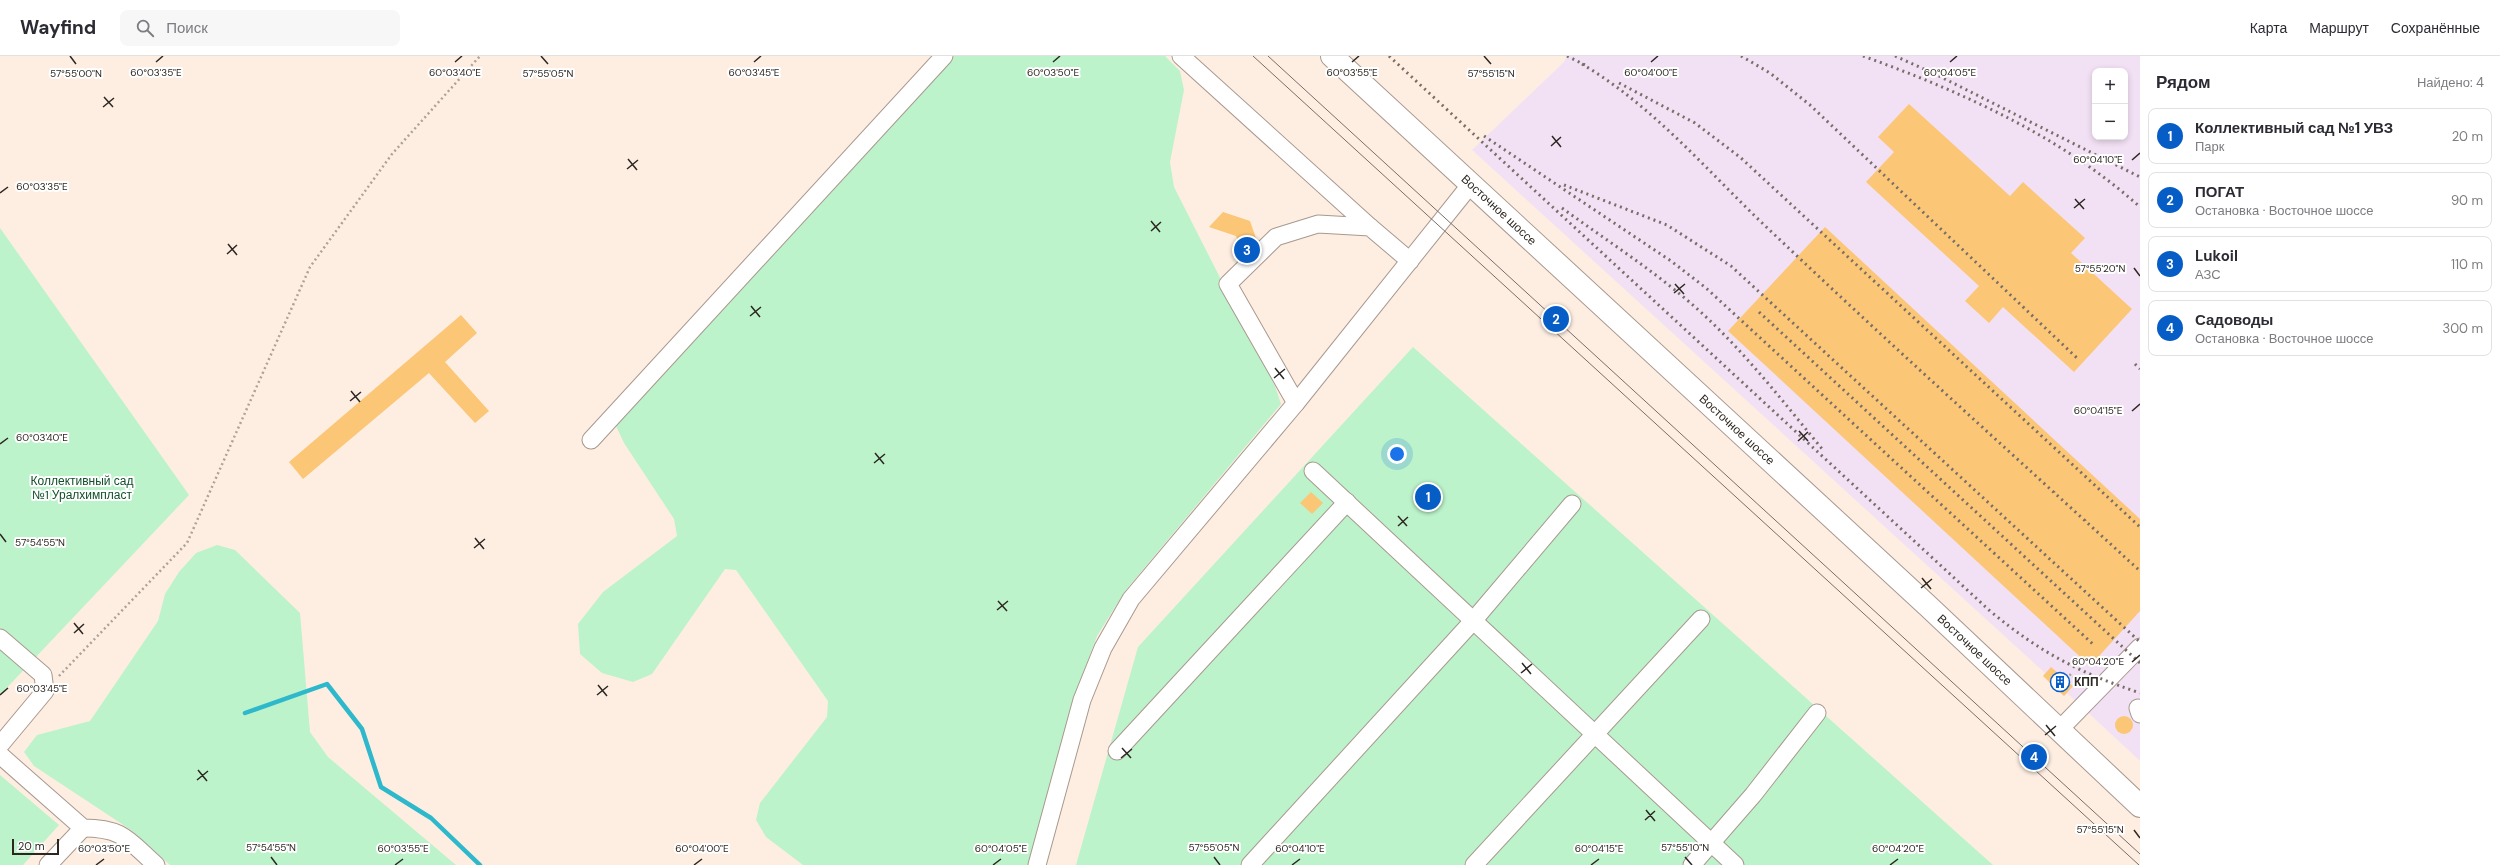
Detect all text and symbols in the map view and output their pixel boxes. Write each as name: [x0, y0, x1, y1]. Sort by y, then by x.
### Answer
search box: [120, 10, 400, 46]
text: Wayfind: [20, 15, 96, 40]
icon: search: [134, 17, 156, 39]
text: Поиск: [166, 18, 208, 38]
text: Карта: [2250, 19, 2287, 37]
text: Маршрут: [2309, 19, 2369, 37]
text: Сохранённые: [2391, 19, 2480, 37]
text: 60°03'35"E: [130, 66, 182, 79]
text: 60°03'40"E: [429, 66, 481, 79]
text: 60°03'45"E: [729, 66, 780, 79]
text: 60°03'50"E: [1027, 66, 1079, 79]
text: 60°03'55"E: [1326, 66, 1378, 79]
text: 60°04'00"E: [1624, 66, 1678, 79]
text: 60°04'05"E: [1924, 66, 1977, 79]
text: 57°55'00"N: [50, 67, 102, 80]
text: 57°55'05"N: [523, 67, 574, 80]
text: 57°55'15"N: [1467, 67, 1515, 80]
map controls: [2092, 68, 2128, 140]
button: +: [2092, 68, 2128, 104]
text: Рядом: [2156, 71, 2211, 93]
text: Найдено: 4: [2417, 74, 2484, 91]
button: −: [2092, 104, 2128, 140]
text: Коллективный сад №1 УВЗ: [2195, 118, 2393, 138]
text: 1: [2168, 128, 2172, 145]
text: 20 m: [2452, 128, 2483, 145]
text: Парк: [2195, 138, 2225, 155]
text: 60°04'10"E: [2073, 153, 2123, 166]
street label: Восточное шоссе: [1458, 171, 1540, 249]
text: 60°03'35"E: [16, 180, 68, 193]
text: ПОГАТ: [2195, 182, 2244, 202]
text: 2: [2166, 192, 2174, 209]
text: 90 m: [2451, 192, 2483, 209]
text: Остановка · Восточное шоссе: [2195, 202, 2374, 219]
pin: 3: [1234, 235, 1260, 265]
text: Lukoil: [2195, 246, 2238, 266]
text: 3: [2166, 256, 2174, 273]
text: 110 m: [2451, 256, 2483, 273]
text: 57°55'20"N: [2075, 262, 2125, 275]
text: АЗС: [2195, 266, 2221, 283]
pin: 2: [1543, 304, 1569, 334]
text: Садоводы: [2195, 310, 2273, 330]
text: 4: [2166, 320, 2174, 337]
text: 300 m: [2442, 320, 2483, 337]
text: Остановка · Восточное шоссе: [2195, 330, 2374, 347]
street label: Восточное шоссе: [1696, 391, 1778, 469]
text: 60°04'15"E: [2074, 404, 2123, 417]
text: 60°03'40"E: [16, 431, 68, 444]
your location: [1387, 444, 1407, 464]
park label: Коллективный сад №1 Уралхимпласт: [31, 473, 133, 503]
pin: 1: [1415, 482, 1441, 512]
text: 57°54'55"N: [15, 536, 65, 549]
street label: Восточное шоссе: [1934, 611, 2016, 689]
text: 60°04'20"E: [2072, 655, 2124, 668]
building icon: КПП: [2049, 671, 2071, 693]
place label: КПП: [2074, 674, 2099, 690]
text: 60°03'45"E: [17, 682, 68, 695]
pin: 4: [2021, 742, 2047, 772]
text: 57°55'15"N: [2076, 823, 2124, 836]
scale bar: [12, 837, 59, 856]
text: 20 m: [18, 839, 44, 853]
text: 57°54'55"N: [246, 841, 296, 854]
text: 57°55'05"N: [1189, 841, 1240, 854]
text: 57°55'10"N: [1661, 841, 1709, 854]
text: 60°03'50"E: [78, 842, 130, 855]
text: 60°03'55"E: [377, 842, 429, 855]
text: 60°04'00"E: [675, 842, 729, 855]
text: 60°04'05"E: [975, 842, 1028, 855]
text: 60°04'10"E: [1275, 842, 1325, 855]
text: 60°04'15"E: [1575, 842, 1624, 855]
text: 60°04'20"E: [1872, 842, 1924, 855]

